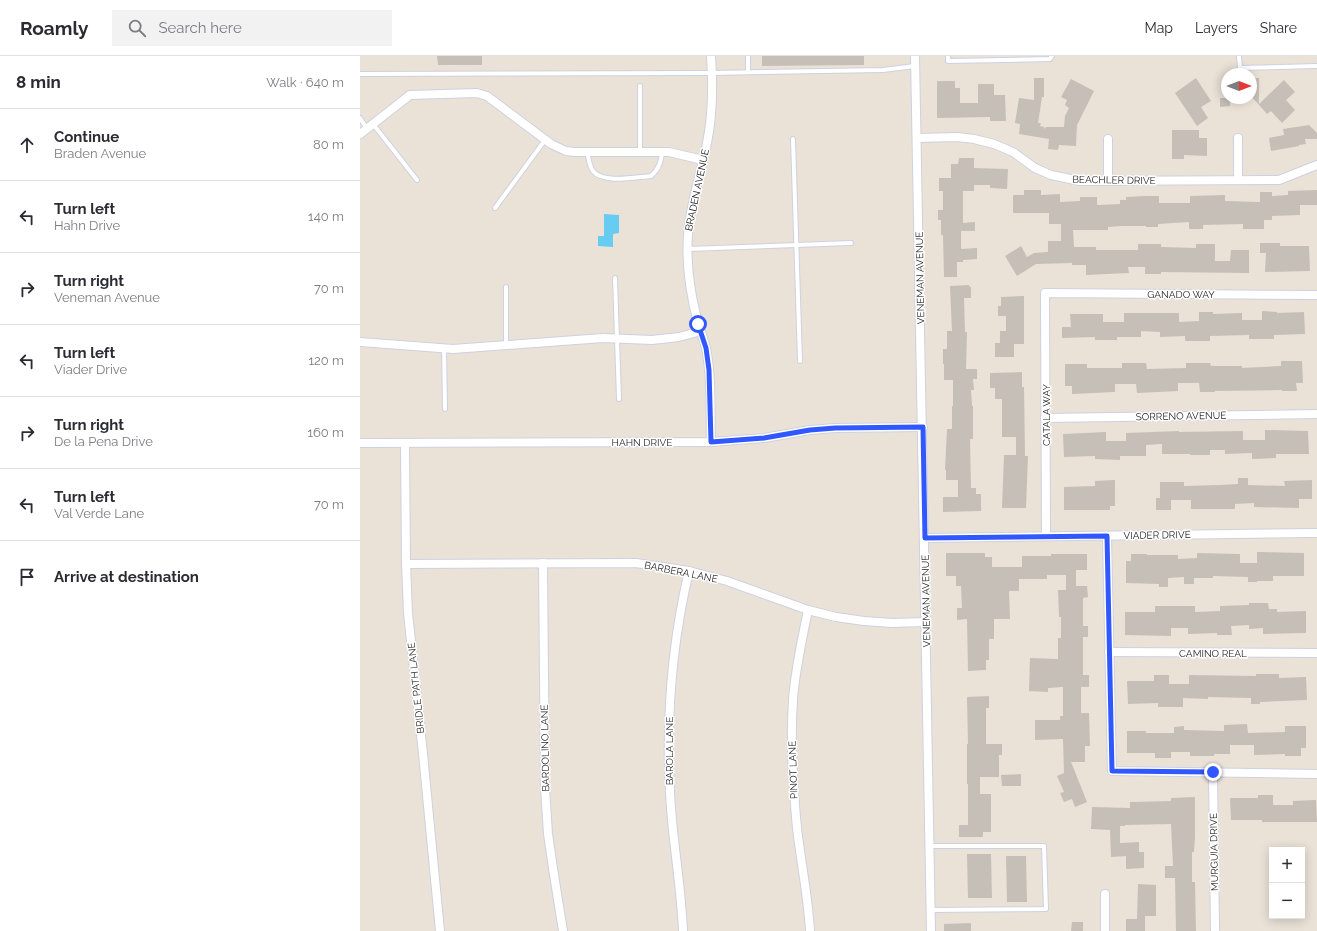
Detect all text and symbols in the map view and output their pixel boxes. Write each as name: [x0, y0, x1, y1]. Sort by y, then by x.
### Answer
search box: [112, 10, 392, 46]
text: Roamly: [20, 17, 88, 39]
icon: search: [126, 17, 148, 39]
text: Search here: [158, 19, 242, 37]
text: Map: [1145, 20, 1173, 36]
text: Layers: [1195, 20, 1238, 36]
text: Share: [1260, 20, 1297, 36]
north arrow: [1221, 68, 1257, 104]
text: 8 min: [16, 72, 61, 92]
text: Walk · 640 m: [266, 75, 344, 90]
text: Continue: [54, 128, 119, 146]
icon: ahead: [16, 134, 38, 156]
text: 80 m: [313, 137, 344, 152]
text: Braden Avenue: [54, 146, 146, 161]
street label: BRADEN AVENUE: [683, 148, 711, 232]
street label: BEACHLER DRIVE: [1072, 174, 1156, 186]
text: Turn left: [54, 200, 115, 218]
icon: left: [16, 206, 38, 228]
text: 140 m: [308, 209, 344, 224]
text: Hahn Drive: [54, 218, 120, 233]
street label: VENEMAN AVENUE: [914, 232, 926, 324]
text: Turn right: [54, 272, 124, 290]
icon: right: [16, 278, 38, 300]
text: 70 m: [314, 281, 344, 296]
street label: GANADO WAY: [1147, 289, 1215, 300]
text: Veneman Avenue: [54, 290, 160, 305]
route start: [689, 315, 707, 333]
text: Turn left: [54, 344, 115, 362]
icon: left: [16, 350, 38, 372]
text: 120 m: [308, 353, 344, 368]
text: Viader Drive: [54, 362, 127, 377]
street label: CATALA WAY: [1041, 384, 1052, 446]
street label: SORRENO AVENUE: [1136, 410, 1226, 422]
text: Turn right: [54, 416, 124, 434]
icon: right: [16, 422, 38, 444]
text: 160 m: [307, 425, 344, 440]
text: De la Pena Drive: [54, 434, 153, 449]
street label: HAHN DRIVE: [612, 437, 672, 448]
text: Turn left: [54, 488, 115, 506]
icon: left: [16, 494, 38, 516]
text: 70 m: [314, 497, 344, 512]
text: Val Verde Lane: [54, 506, 144, 521]
street label: VIADER DRIVE: [1123, 529, 1191, 541]
street label: VENEMAN AVENUE: [920, 555, 932, 647]
street label: BARBERA LANE: [643, 559, 719, 585]
icon: arrive: [16, 566, 38, 588]
text: Arrive at destination: [54, 568, 199, 586]
street label: BRIDLE PATH LANE: [406, 642, 426, 734]
street label: CAMINO REAL: [1179, 648, 1247, 659]
street label: BARDOLINO LANE: [539, 704, 551, 792]
street label: BAROLA LANE: [664, 717, 675, 785]
street label: PINOT LANE: [786, 741, 800, 799]
route end: [1204, 763, 1222, 781]
street label: MURGUIA DRIVE: [1208, 813, 1220, 891]
map controls: [1269, 847, 1305, 919]
button: +: [1269, 847, 1305, 883]
button: −: [1269, 883, 1305, 919]

